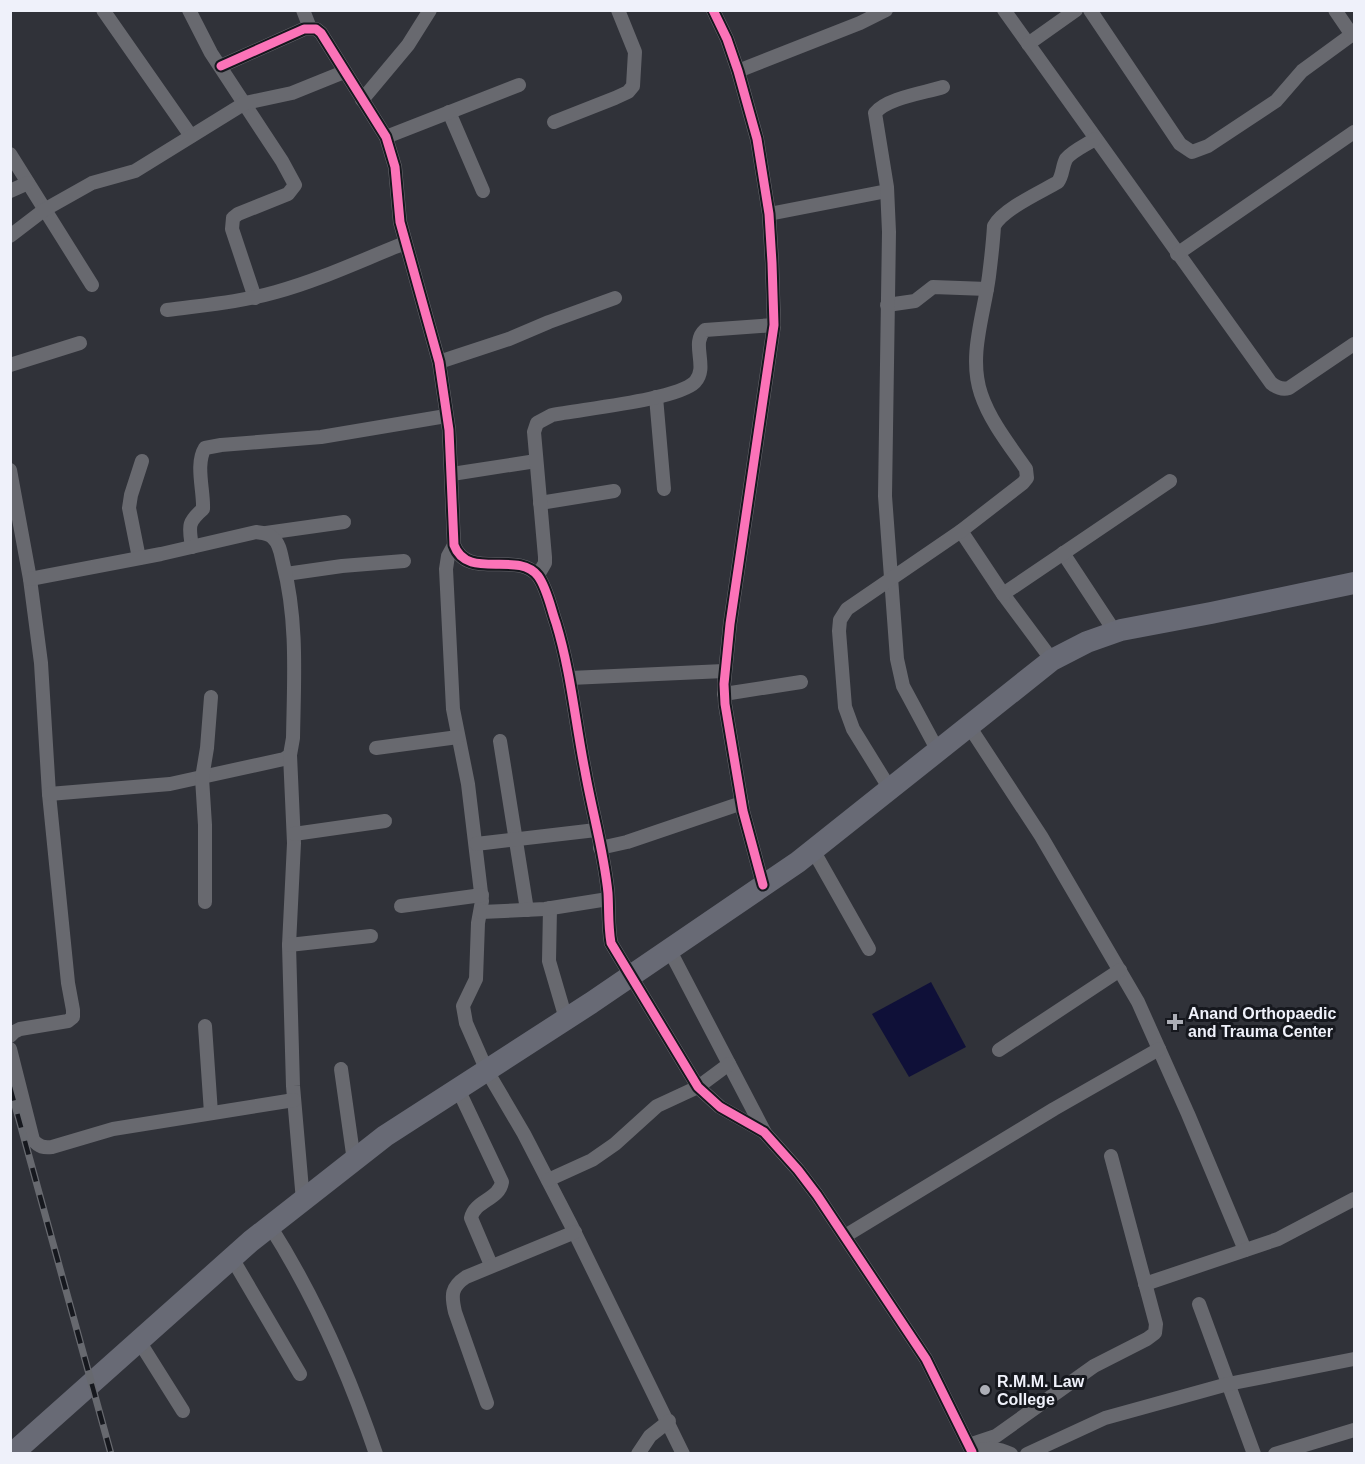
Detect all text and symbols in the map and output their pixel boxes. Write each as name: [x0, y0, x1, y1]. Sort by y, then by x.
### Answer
place label: Anand Orthopaedic and Trauma Center: [1188, 1005, 1337, 1040]
marker: Anand Orthopaedic and Trauma Center: [1166, 1013, 1184, 1031]
place label: R.M.M. Law College: [997, 1373, 1085, 1408]
marker: R.M.M. Law College: [978, 1383, 992, 1397]

